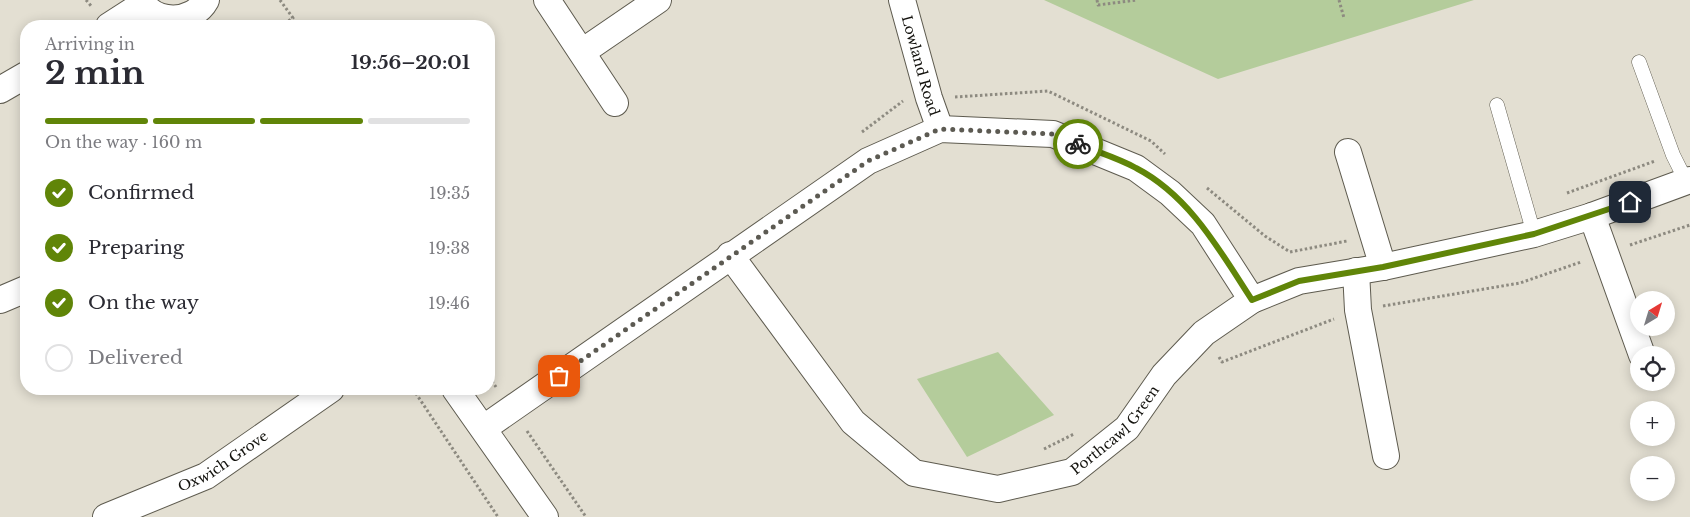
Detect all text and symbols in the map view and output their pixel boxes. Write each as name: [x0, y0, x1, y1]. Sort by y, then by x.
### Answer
street label: Lowland Road: [898, 13, 944, 119]
text: Arriving in: [45, 34, 135, 54]
text: 19:56–20:01: [351, 51, 470, 74]
text: 2 min: [45, 53, 145, 93]
courier: [1053, 119, 1103, 169]
icon: bike: [1064, 130, 1092, 158]
text: On the way · 160 m: [45, 132, 202, 152]
icon: check: [45, 179, 73, 207]
text: Confirmed: [88, 181, 194, 204]
pin: [1609, 181, 1651, 223]
text: 19:35: [429, 183, 470, 203]
icon: home: [1616, 188, 1644, 216]
icon: check: [45, 234, 73, 262]
text: Preparing: [88, 236, 184, 259]
text: 19:38: [428, 238, 470, 258]
icon: check: [45, 289, 73, 317]
text: On the way: [88, 291, 199, 314]
north arrow: [1630, 291, 1675, 336]
map controls: [1630, 291, 1675, 501]
text: 19:46: [428, 293, 470, 313]
text: Delivered: [88, 346, 183, 369]
button: locate: [1630, 346, 1675, 391]
pin: [538, 355, 580, 397]
icon: bag: [545, 362, 573, 390]
street label: Porthcawl Green: [1067, 381, 1163, 479]
button: +: [1630, 401, 1675, 446]
street label: Oxwich Grove: [175, 427, 272, 496]
button: −: [1630, 456, 1675, 501]

